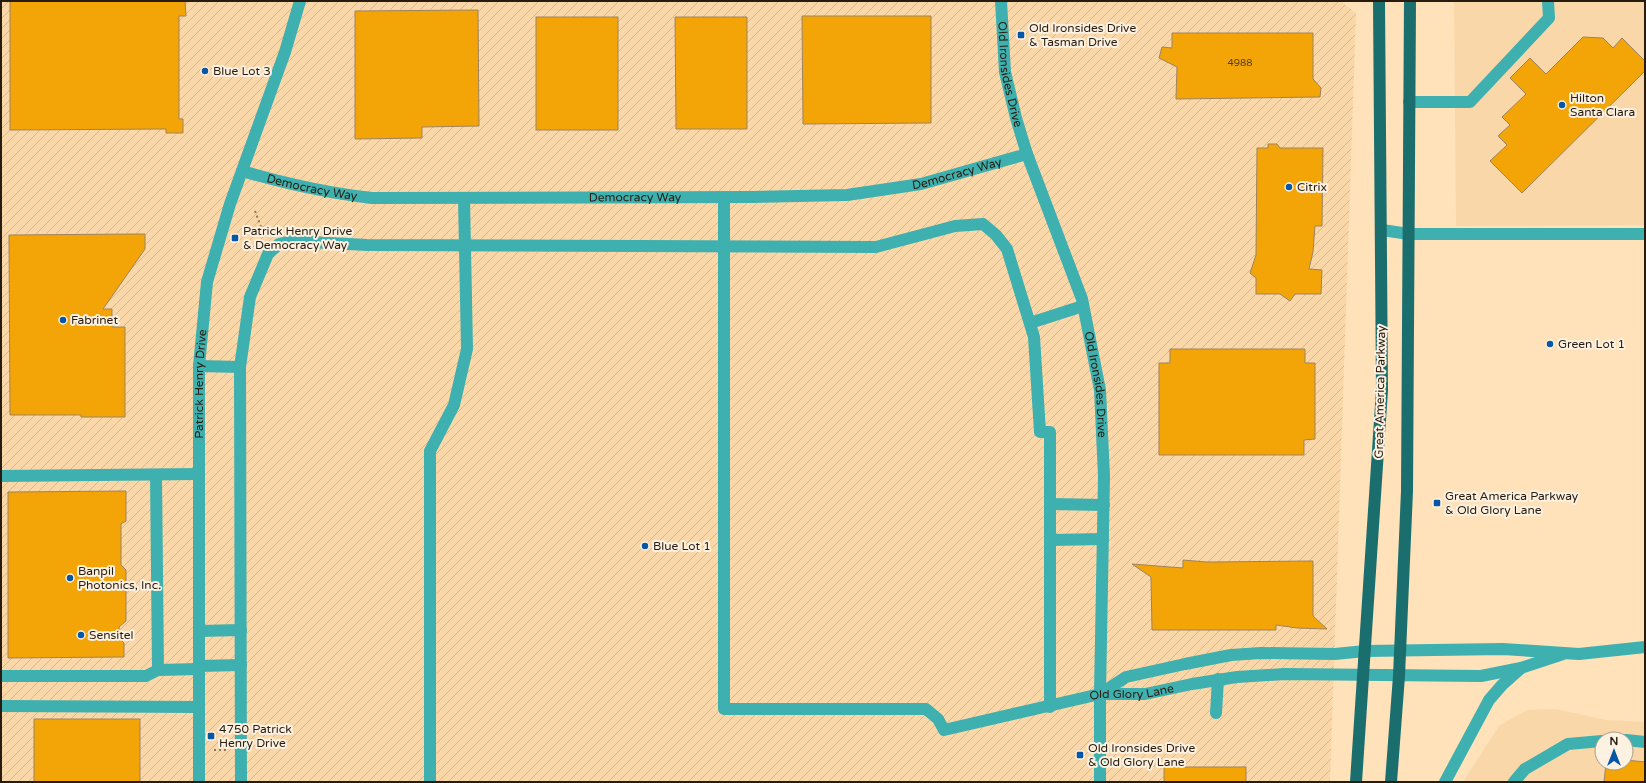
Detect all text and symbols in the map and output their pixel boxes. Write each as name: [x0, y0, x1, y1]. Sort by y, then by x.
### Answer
street label: Old Ironsides Drive: [995, 21, 1025, 129]
place label: Old Ironsides Drive & Tasman Drive: [1029, 21, 1136, 49]
marker: Old Ironsides Drive & Tasman Drive: [1016, 30, 1026, 40]
house number: 4988: [1227, 57, 1253, 69]
place label: Blue Lot 3: [213, 64, 271, 78]
marker: Blue Lot 3: [200, 66, 210, 76]
place label: Hilton Santa Clara: [1570, 91, 1635, 119]
marker: Hilton Santa Clara: [1557, 100, 1567, 110]
street label: Democracy Way: [911, 154, 1004, 192]
street label: Democracy Way: [265, 171, 359, 203]
place label: Citrix: [1297, 180, 1327, 194]
marker: Citrix: [1284, 182, 1294, 192]
street label: Democracy Way: [589, 190, 682, 204]
place label: Patrick Henry Drive & Democracy Way: [243, 224, 352, 252]
marker: Patrick Henry Drive & Democracy Way: [230, 233, 240, 243]
place label: Fabrinet: [71, 313, 118, 327]
marker: Fabrinet: [58, 315, 68, 325]
street label: Great America Parkway: [1372, 325, 1388, 459]
street label: Patrick Henry Drive: [192, 329, 209, 439]
street label: Old Ironsides Drive: [1082, 330, 1109, 438]
place label: Green Lot 1: [1558, 337, 1625, 351]
marker: Green Lot 1: [1545, 339, 1555, 349]
place label: Great America Parkway & Old Glory Lane: [1445, 489, 1579, 517]
marker: Great America Parkway & Old Glory Lane: [1432, 498, 1442, 508]
place label: Blue Lot 1: [653, 539, 711, 553]
marker: Blue Lot 1: [640, 541, 650, 551]
place label: Banpil Photonics, Inc.: [78, 564, 161, 592]
marker: Banpil Photonics, Inc.: [65, 573, 75, 583]
place label: Sensitel: [89, 628, 134, 642]
marker: Sensitel: [76, 630, 86, 640]
street label: Old Glory Lane: [1088, 681, 1175, 703]
place label: 4750 Patrick Henry Drive: [219, 722, 292, 750]
marker: 4750 Patrick Henry Drive: [206, 731, 216, 741]
north arrow: [1594, 731, 1634, 771]
text: N: [1610, 735, 1618, 748]
place label: Old Ironsides Drive & Old Glory Lane: [1088, 741, 1195, 769]
marker: Old Ironsides Drive & Old Glory Lane: [1075, 750, 1085, 760]

